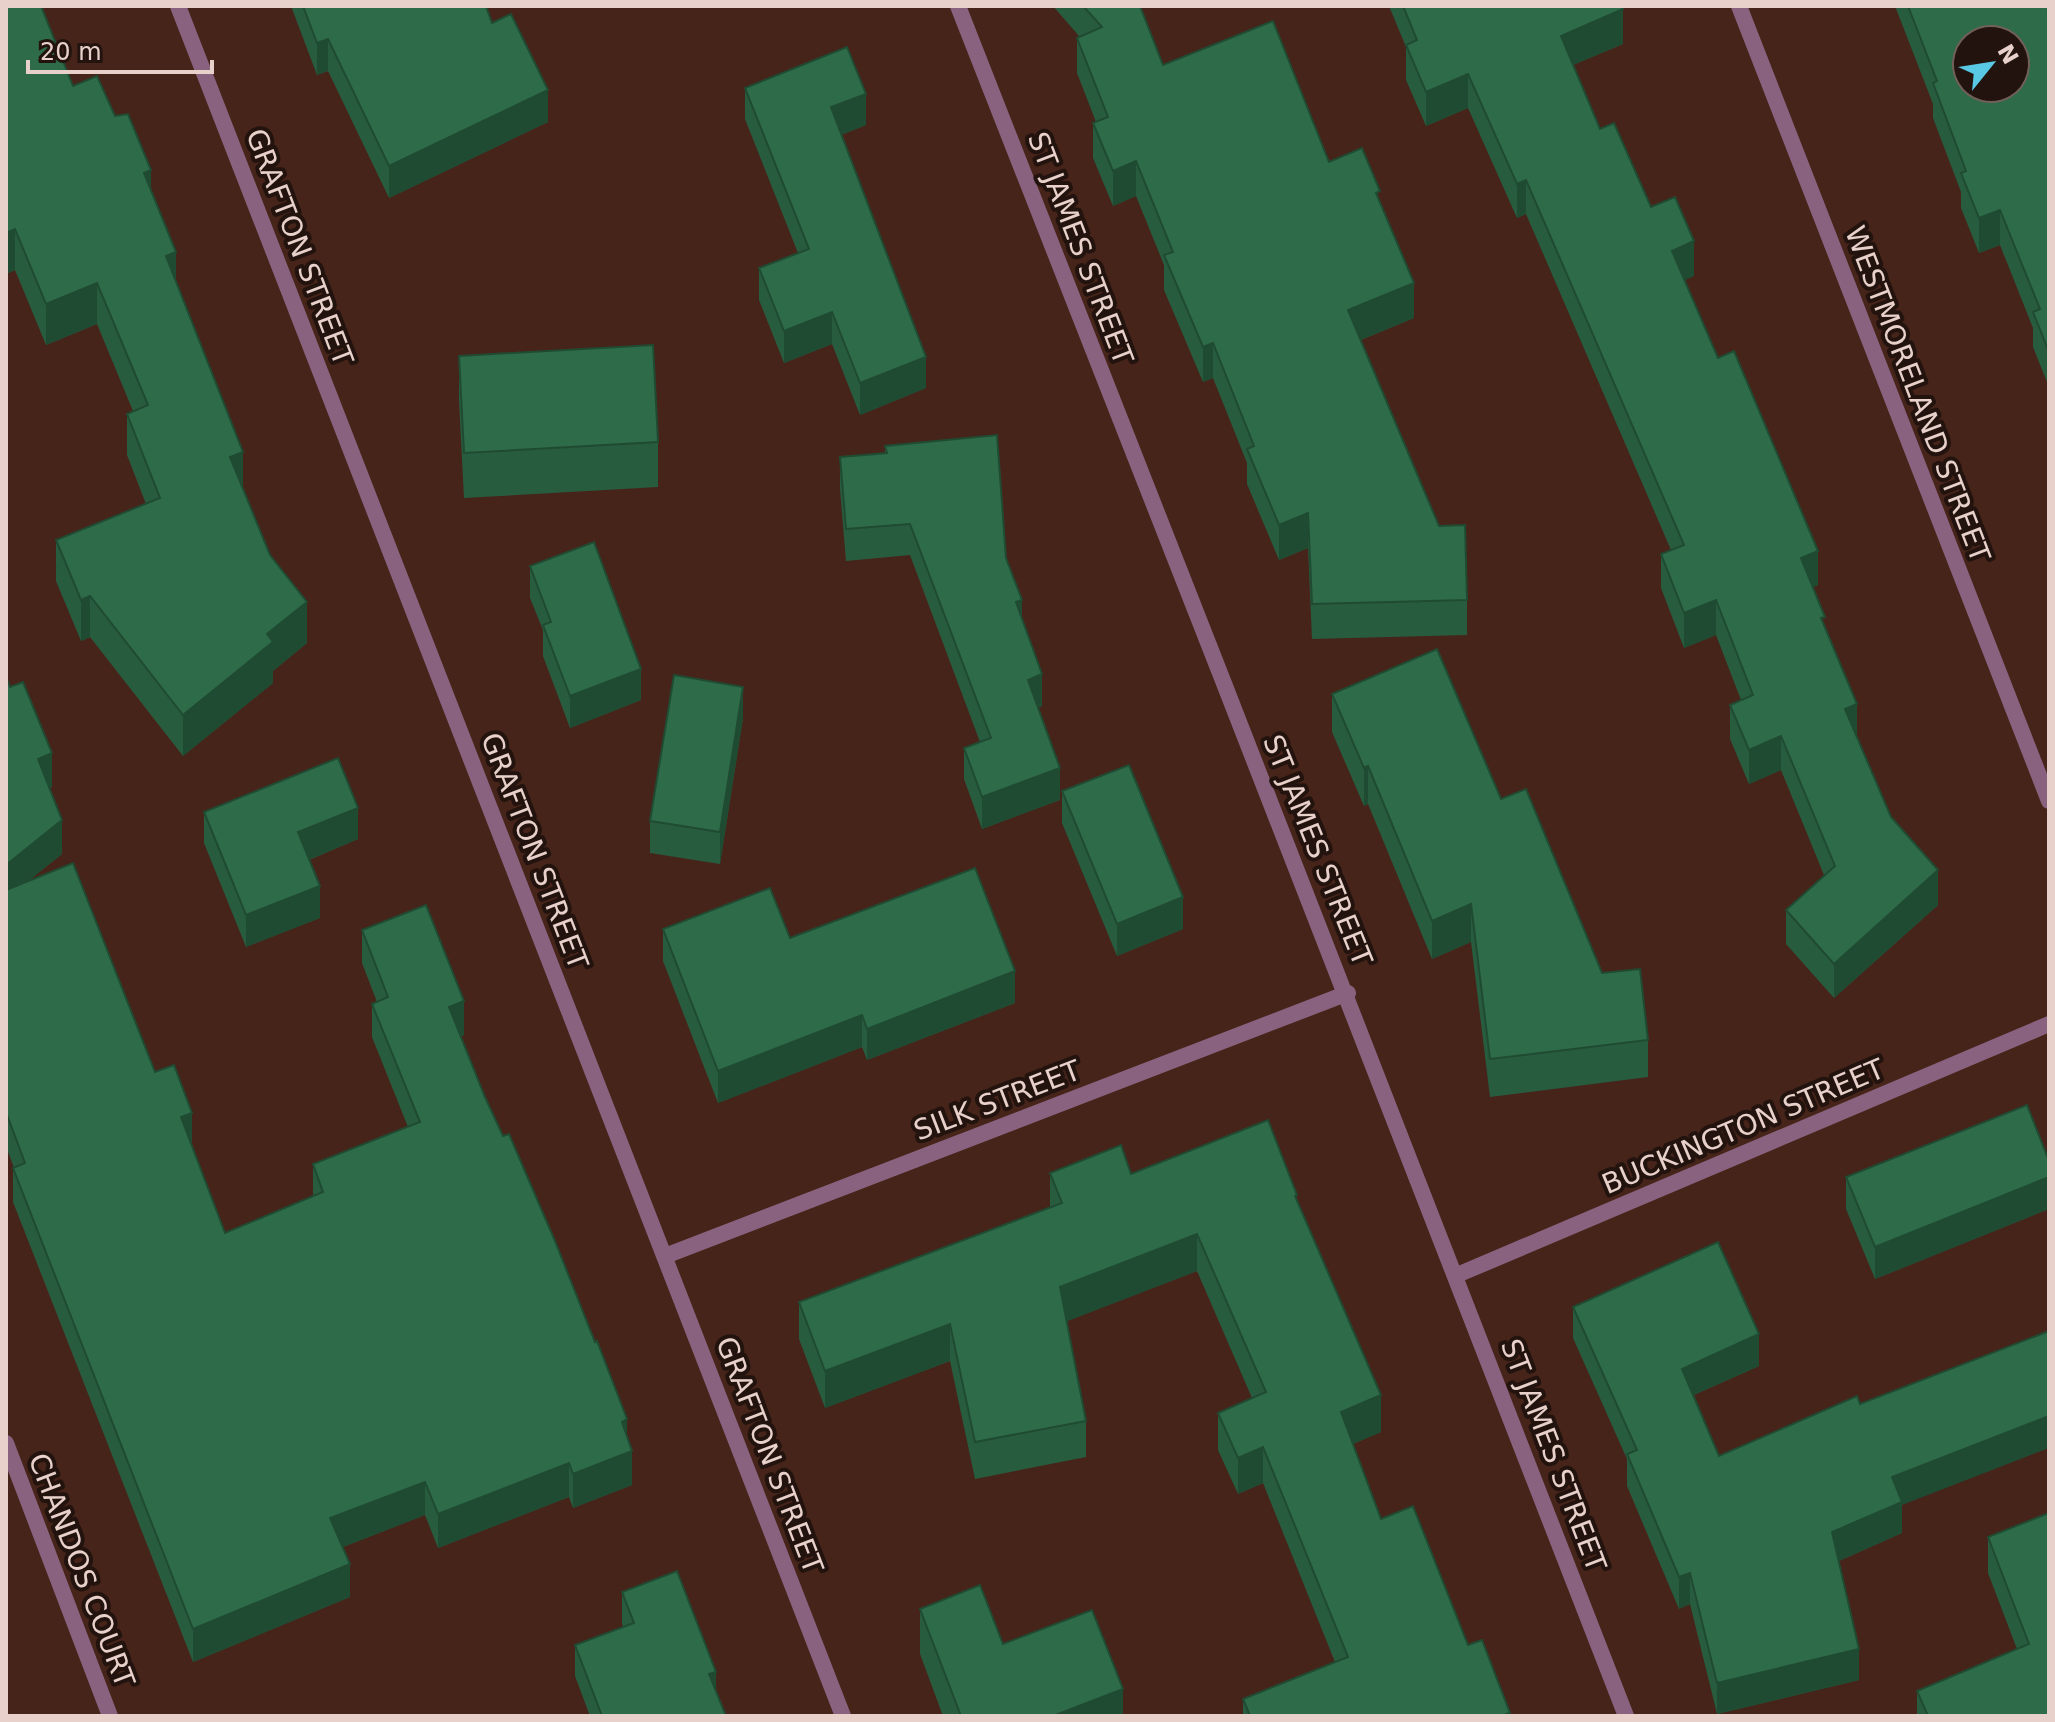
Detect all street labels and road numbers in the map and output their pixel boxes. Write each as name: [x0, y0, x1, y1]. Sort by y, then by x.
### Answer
street label: GRAFTON STREET: [239, 124, 360, 371]
street label: ST JAMES STREET: [1021, 127, 1140, 370]
street label: WESTMORELAND STREET: [1838, 222, 1997, 568]
street label: GRAFTON STREET: [474, 728, 595, 975]
street label: ST JAMES STREET: [1256, 730, 1379, 971]
street label: BUCKINGTON STREET: [1597, 1052, 1890, 1201]
street label: SILK STREET: [909, 1053, 1086, 1147]
street label: GRAFTON STREET: [709, 1332, 830, 1579]
street label: ST JAMES STREET: [1494, 1334, 1613, 1577]
street label: CHANDOS COURT: [22, 1449, 142, 1692]

